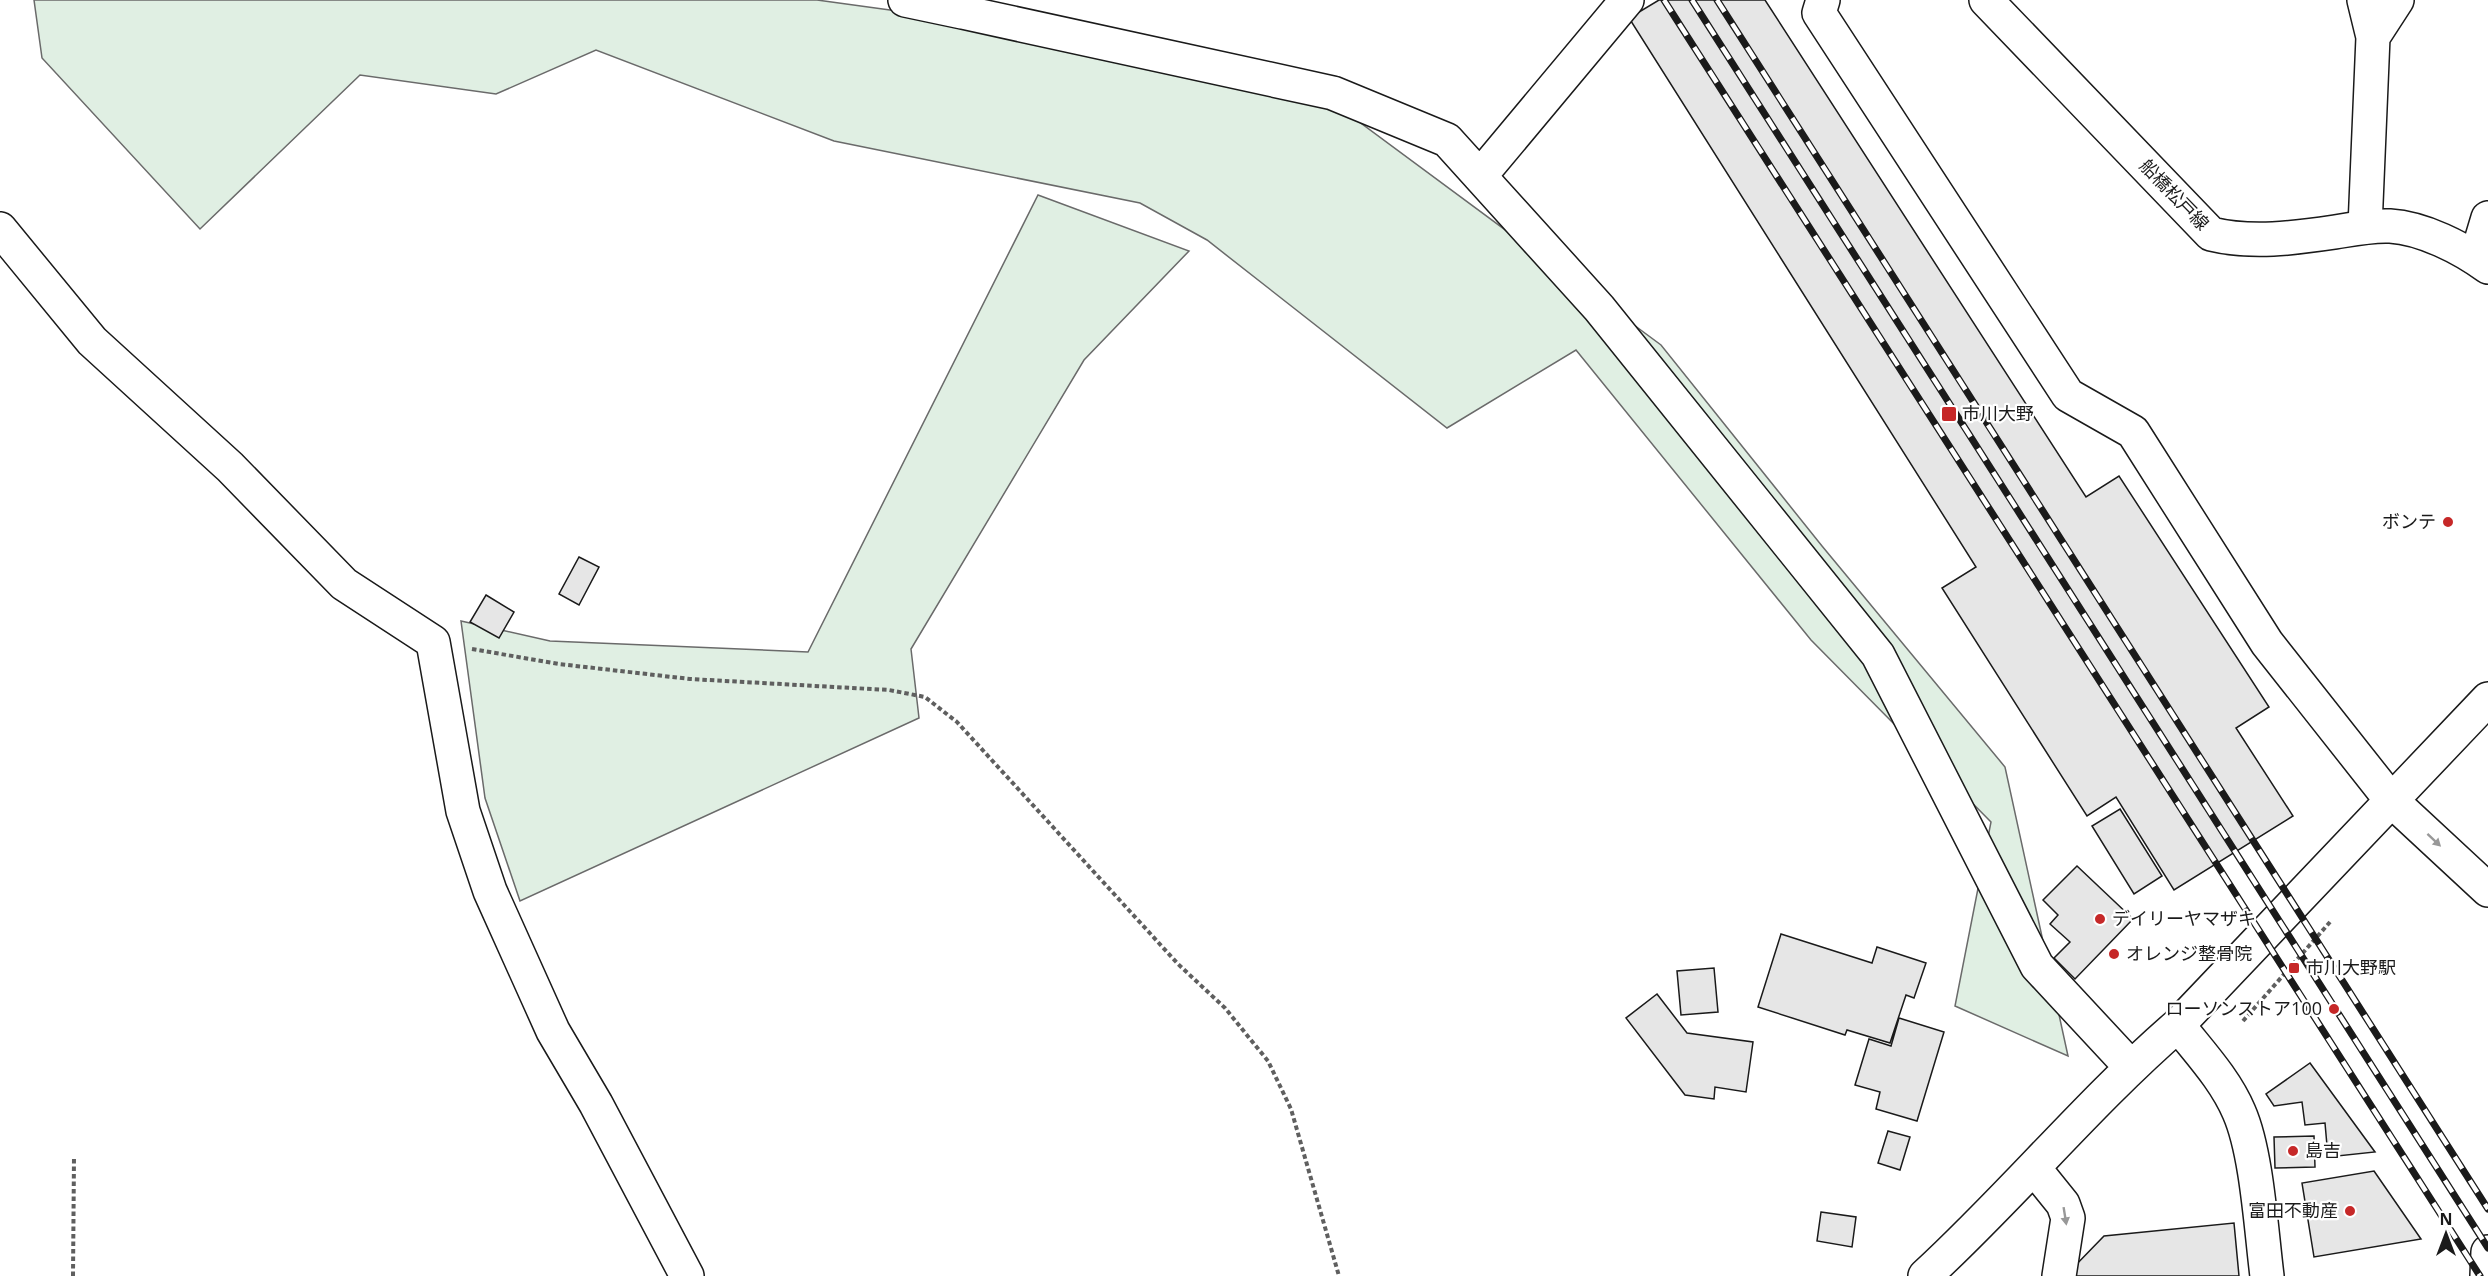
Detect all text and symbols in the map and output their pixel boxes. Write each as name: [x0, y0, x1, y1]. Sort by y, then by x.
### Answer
street label: 船橋松戸線: [2135, 154, 2215, 235]
place label: 市川大野: [1962, 401, 2034, 425]
marker: 市川大野: [1940, 405, 1958, 423]
place label: ボンテ: [2382, 509, 2436, 533]
marker: ボンテ: [2441, 515, 2455, 529]
one-way arrow: [2427, 832, 2441, 846]
place label: デイリーヤマザキ: [2112, 906, 2256, 930]
marker: デイリーヤマザキ: [2093, 912, 2107, 926]
place label: オレンジ整骨院: [2126, 941, 2252, 965]
marker: オレンジ整骨院: [2107, 947, 2121, 961]
place label: 市川大野駅: [2306, 955, 2396, 979]
marker: 市川大野駅: [2287, 961, 2301, 975]
place label: ローソンストア100: [2165, 996, 2322, 1020]
marker: ローソンストア100: [2327, 1002, 2341, 1016]
place label: 島吉: [2305, 1138, 2341, 1162]
marker: 島吉: [2286, 1144, 2300, 1158]
place label: 富田不動産: [2248, 1198, 2338, 1222]
marker: 富田不動産: [2343, 1204, 2357, 1218]
north arrow: [2416, 1204, 2476, 1264]
one-way arrow: [2061, 1207, 2070, 1226]
text: N: [2439, 1208, 2453, 1230]

